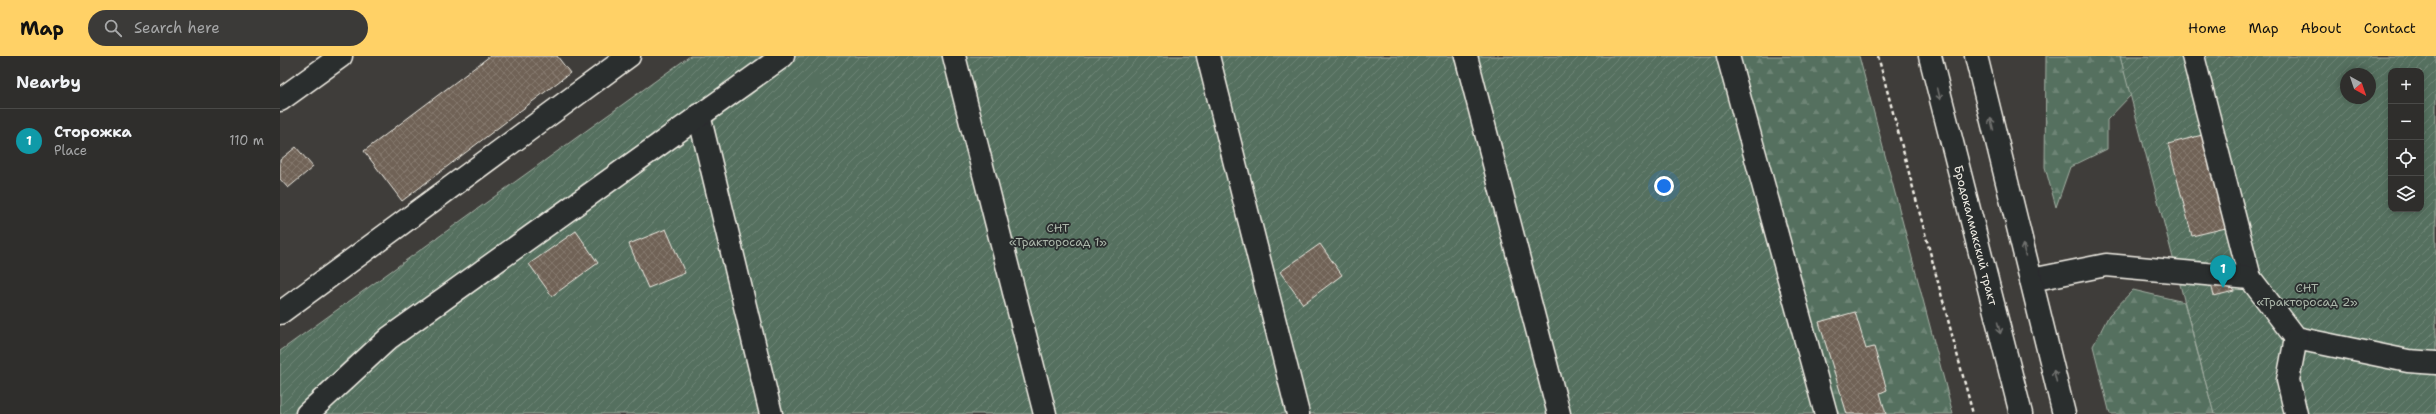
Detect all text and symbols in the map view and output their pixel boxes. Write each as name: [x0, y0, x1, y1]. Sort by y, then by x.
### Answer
search box: [88, 10, 368, 46]
text: Map: [20, 16, 64, 41]
icon: search: [102, 17, 124, 39]
text: Search here: [134, 18, 220, 38]
text: Home: [2188, 19, 2227, 37]
text: Map: [2249, 19, 2279, 37]
text: About: [2301, 19, 2342, 37]
text: Contact: [2364, 19, 2416, 37]
north arrow: [2340, 68, 2376, 104]
map controls: [2388, 68, 2424, 212]
button: +: [2388, 68, 2424, 104]
text: Nearby: [16, 71, 81, 93]
one-way arrow: [1936, 87, 1944, 100]
button: −: [2388, 104, 2424, 140]
one-way arrow: [1988, 118, 1996, 131]
text: Сторожка: [54, 122, 132, 142]
text: 1: [26, 132, 32, 149]
text: 110 m: [229, 132, 264, 149]
button: locate: [2388, 140, 2424, 176]
text: Place: [54, 142, 87, 159]
street label: Бродокалмакский тракт: [1950, 164, 2001, 308]
your location: [1654, 176, 1674, 196]
button: layers: [2388, 176, 2424, 212]
park label: СНТ «Тракторосад 1»: [1009, 220, 1107, 250]
one-way arrow: [2019, 244, 2027, 257]
pin: 1: [2210, 255, 2236, 288]
park label: СНТ «Тракторосад 2»: [2256, 280, 2358, 310]
one-way arrow: [1996, 322, 2003, 335]
one-way arrow: [2050, 370, 2058, 383]

